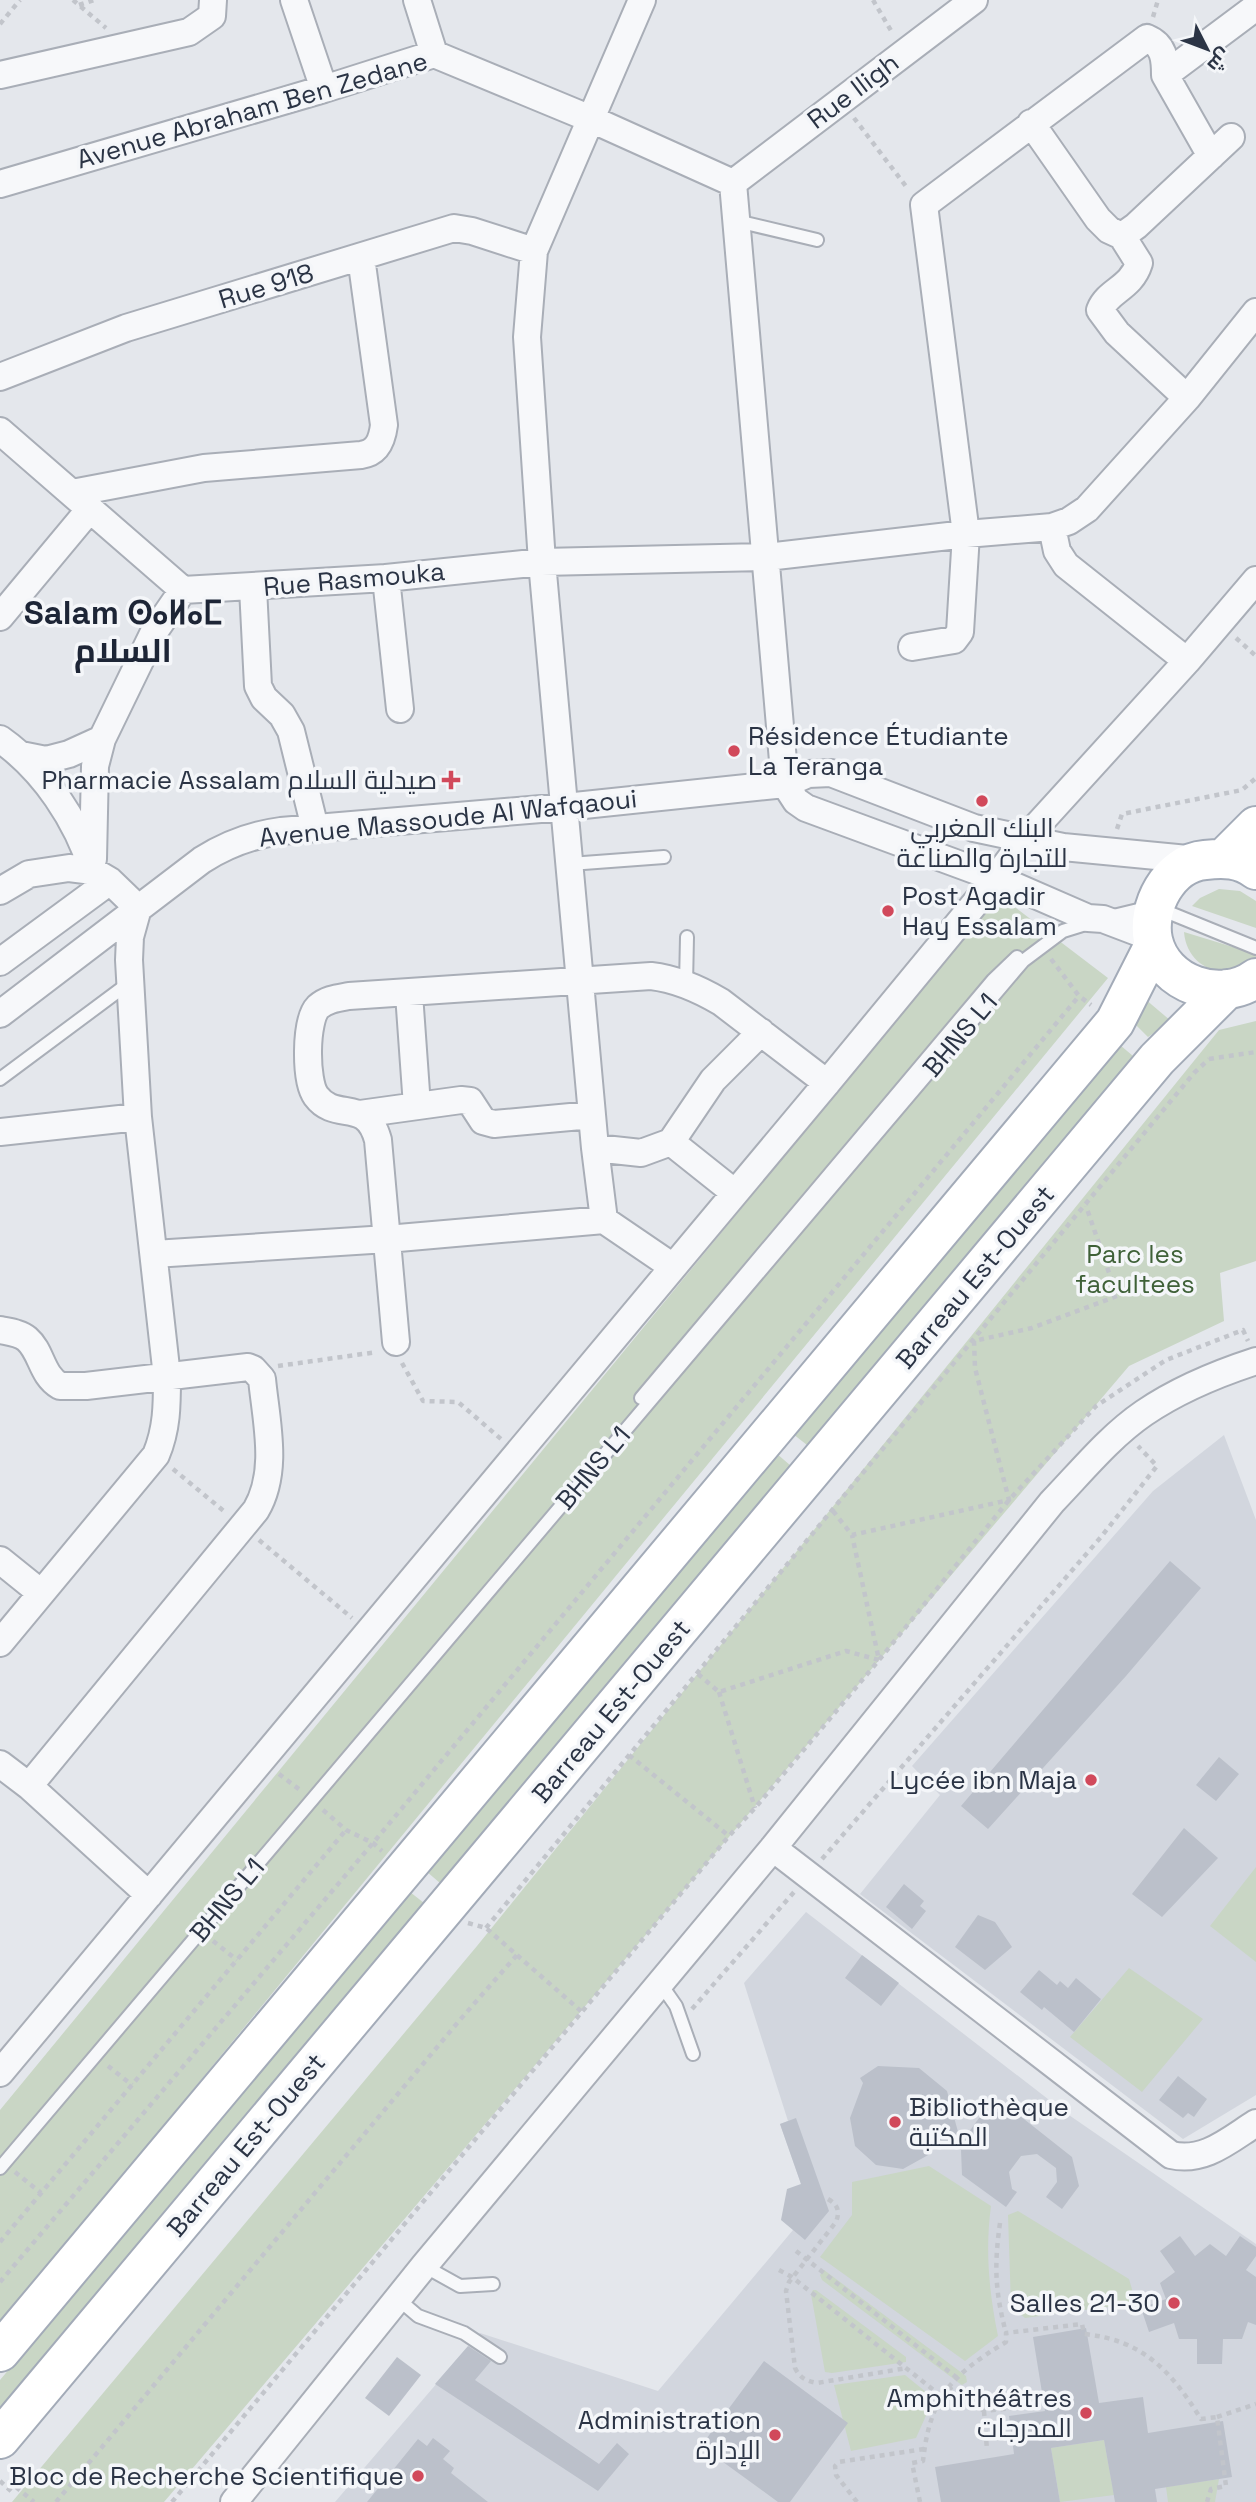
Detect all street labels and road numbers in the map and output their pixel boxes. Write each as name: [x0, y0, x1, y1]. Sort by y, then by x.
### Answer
street label: Avenue Abraham Ben Zedane: [72, 44, 432, 176]
street label: Rue Iligh: [800, 45, 906, 137]
street label: Rue 918: [214, 256, 318, 316]
street label: Rue Rasmouka: [262, 554, 446, 604]
street label: Avenue Massoude Al Wafqaoui: [257, 781, 639, 855]
street label: BHNS L1: [915, 986, 1005, 1084]
street label: Barreau Est-Ouest: [888, 1178, 1062, 1376]
street label: BHNS L1: [548, 1419, 638, 1517]
street label: Barreau Est-Ouest: [524, 1612, 698, 1810]
street label: BHNS L1: [182, 1851, 272, 1949]
street label: Barreau Est-Ouest: [159, 2046, 333, 2244]

